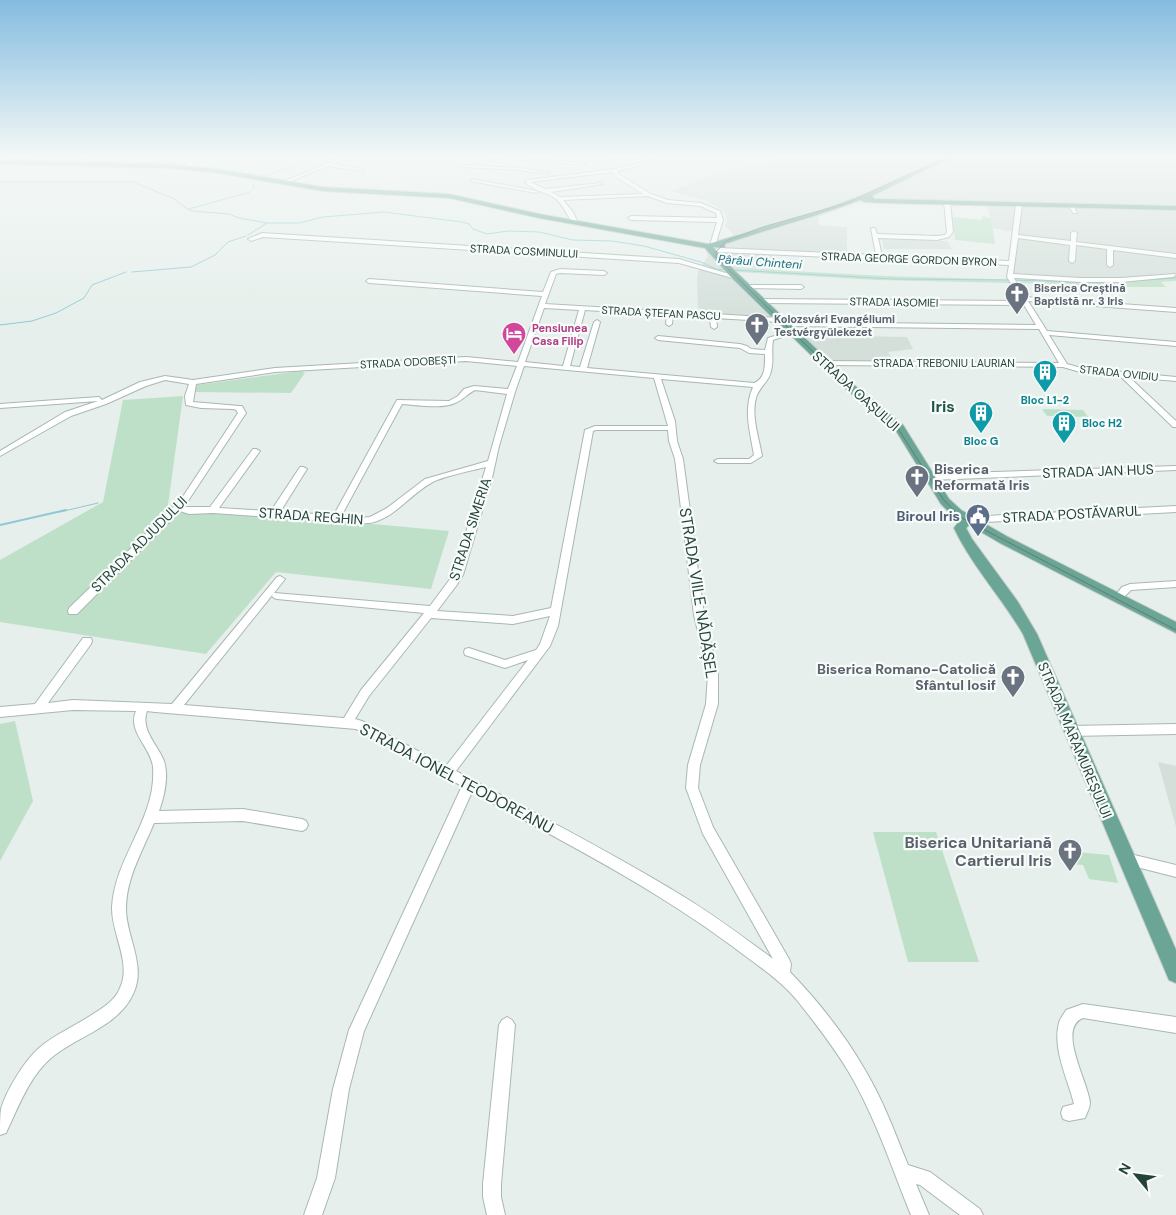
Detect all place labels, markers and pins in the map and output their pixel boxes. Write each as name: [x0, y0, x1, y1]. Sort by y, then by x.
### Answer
church icon: Biserica Creștină Baptistă nr. 3 Iris: [1004, 281, 1030, 315]
place label: Biserica Creștină Baptistă nr. 3 Iris: [1034, 281, 1126, 308]
church icon: Kolozsvári Evangéliumi Testvérgyülekezet: [744, 312, 770, 346]
place label: Kolozsvári Evangéliumi Testvérgyülekezet: [774, 312, 895, 339]
hotel icon: Pensiunea Casa Filip: [501, 321, 527, 355]
place label: Pensiunea Casa Filip: [532, 321, 587, 348]
building icon: Bloc L1-2: [1032, 359, 1058, 393]
place label: Bloc L1-2: [1021, 393, 1069, 407]
building icon: Bloc G: [968, 400, 994, 434]
building icon: Bloc H2: [1051, 410, 1077, 444]
place label: Bloc H2: [1082, 416, 1122, 430]
place label: Bloc G: [964, 434, 998, 448]
place label: Biserica Reformată Iris: [934, 460, 1030, 494]
church icon: Biserica Reformată Iris: [904, 464, 930, 498]
public building icon: Biroul Iris: [965, 503, 991, 537]
place label: Biroul Iris: [897, 507, 960, 525]
place label: Biserica Romano-Catolică Sfântul Iosif: [817, 660, 996, 694]
church icon: Biserica Romano-Catolică Sfântul Iosif: [1000, 664, 1026, 698]
place label: Biserica Unitariană Cartierul Iris: [904, 832, 1052, 871]
church icon: Biserica Unitariană Cartierul Iris: [1057, 838, 1083, 872]

